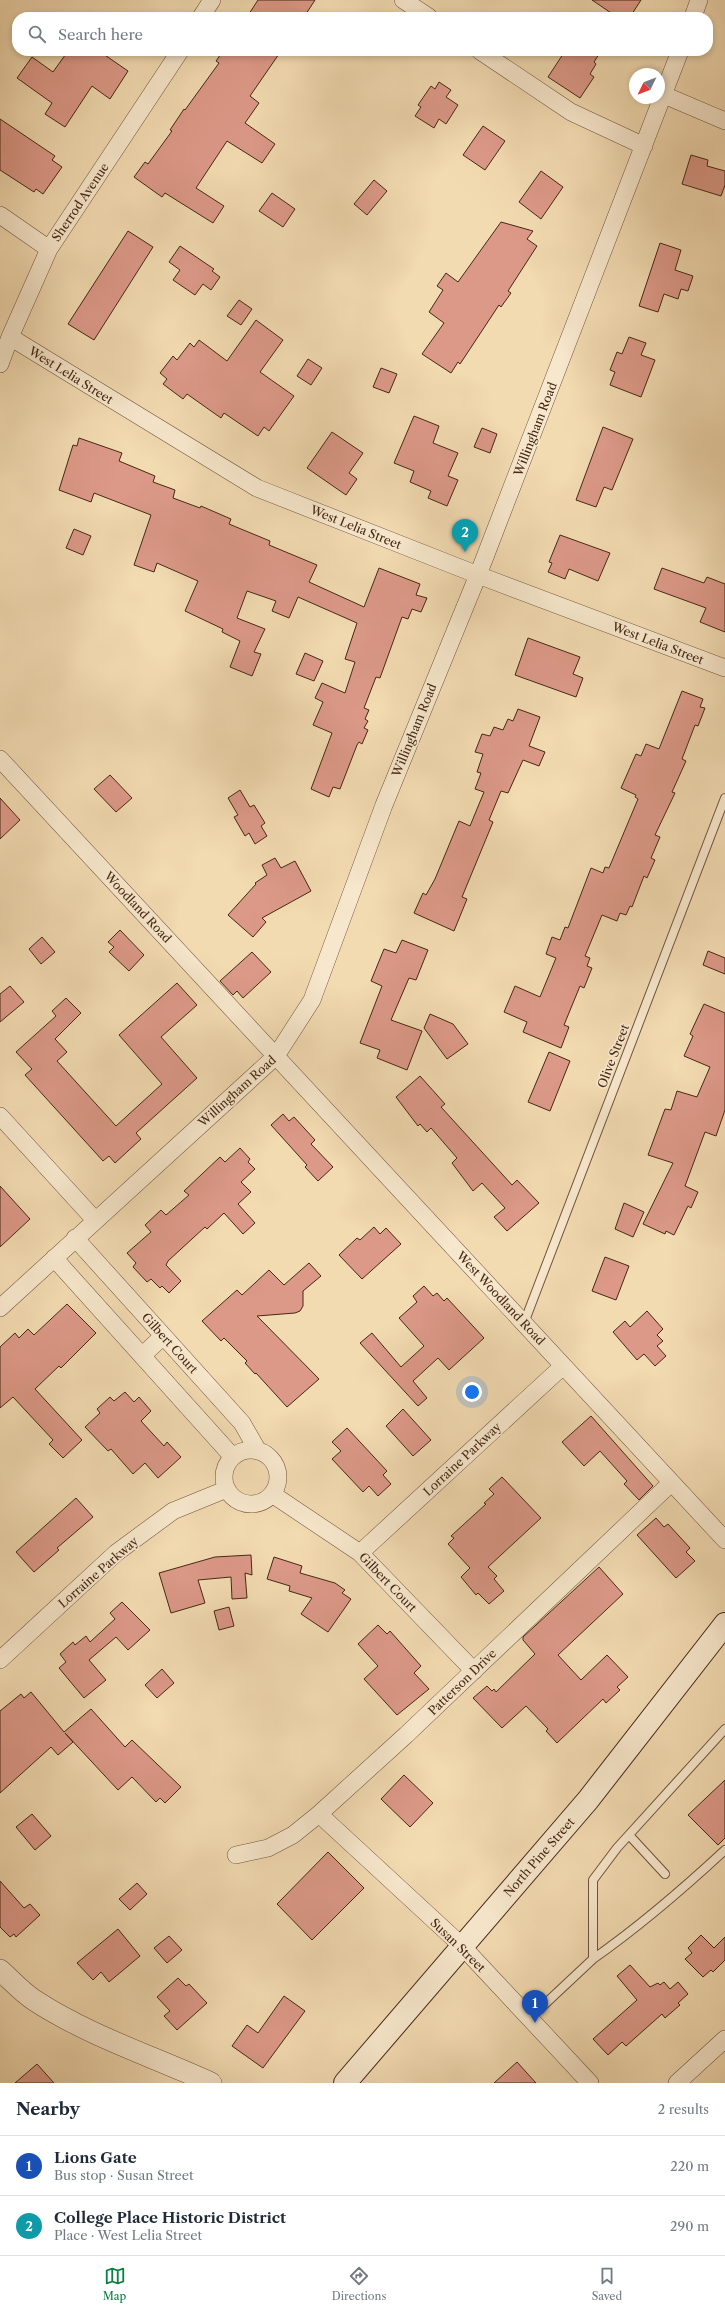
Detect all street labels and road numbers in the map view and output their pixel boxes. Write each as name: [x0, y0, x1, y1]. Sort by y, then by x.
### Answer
street label: Sherrod Avenue: [48, 160, 112, 244]
street label: West Lelia Street: [25, 343, 117, 407]
street label: Willingham Road: [510, 379, 560, 479]
street label: West Lelia Street: [307, 502, 404, 552]
street label: West Lelia Street: [609, 618, 706, 668]
street label: Willingham Road: [388, 681, 440, 780]
street label: Woodland Road: [101, 868, 175, 946]
street label: Olive Street: [594, 1021, 632, 1090]
street label: Willingham Road: [194, 1052, 279, 1130]
street label: West Woodland Road: [453, 1247, 549, 1348]
street label: Gilbert Court: [139, 1310, 202, 1377]
street label: Lorraine Parkway: [420, 1419, 504, 1499]
street label: Lorraine Parkway: [55, 1533, 141, 1611]
street label: Gilbert Court: [356, 1549, 421, 1615]
street label: Patterson Drive: [425, 1646, 499, 1718]
street label: North Pine Street: [501, 1814, 578, 1900]
street label: Susan Street: [427, 1915, 489, 1976]

